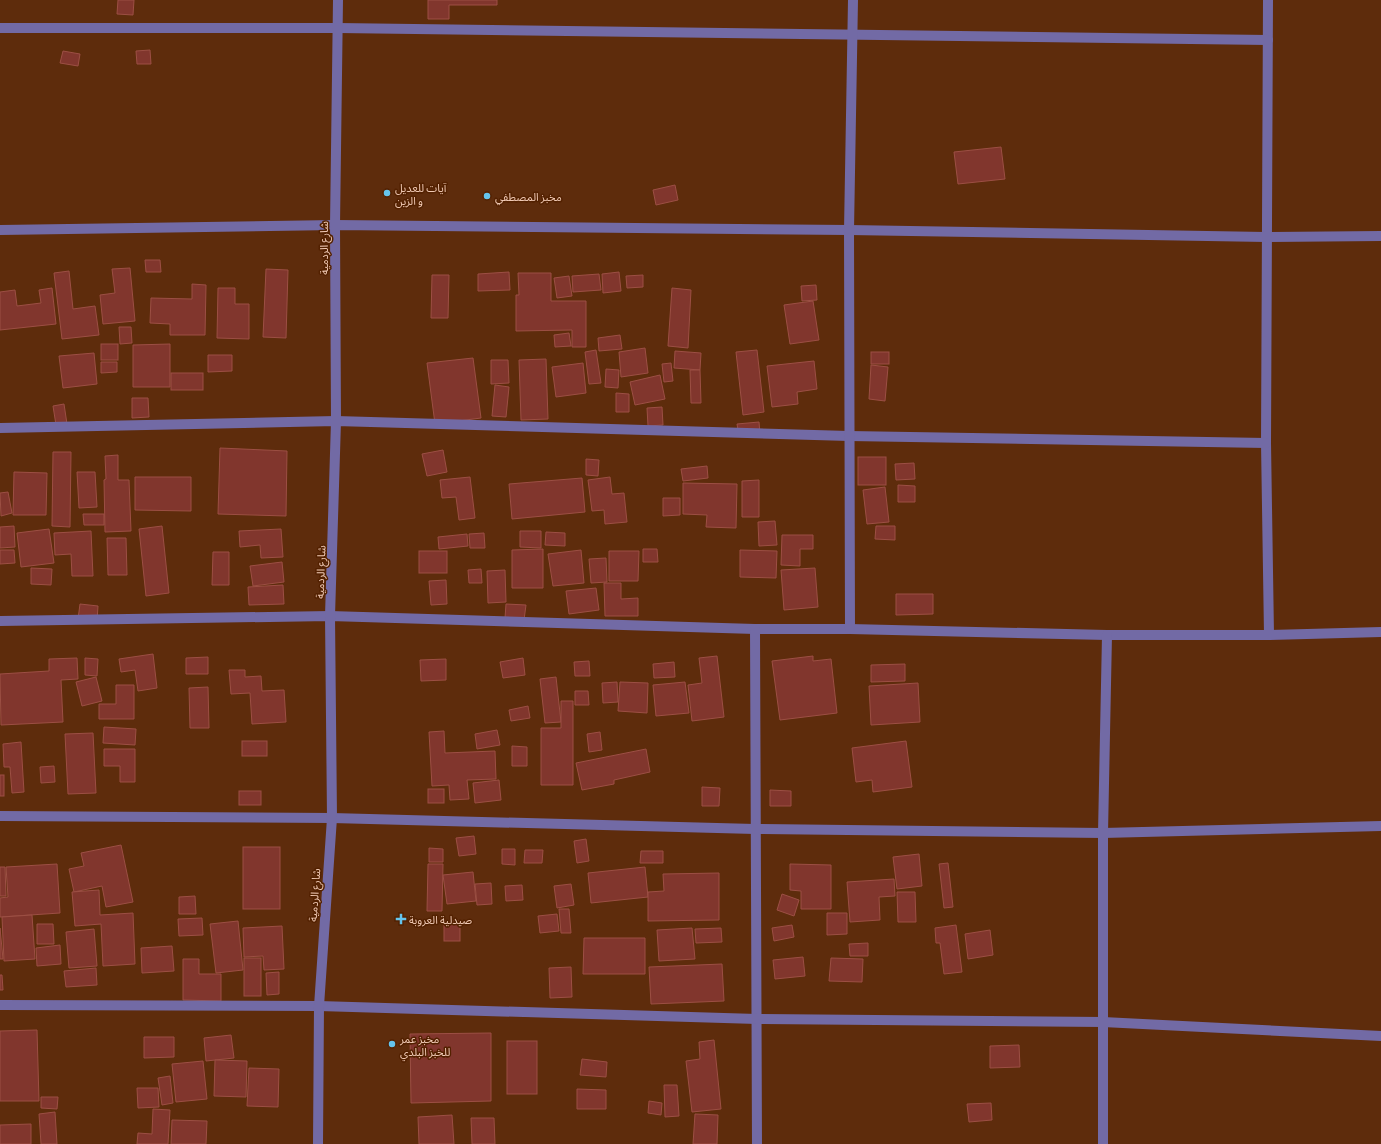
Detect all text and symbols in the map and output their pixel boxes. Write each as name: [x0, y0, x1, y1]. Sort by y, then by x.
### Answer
place label: آيات للعديل و الزين: [395, 180, 447, 208]
marker: آيات للعديل و الزين: [382, 188, 392, 198]
place label: مخبز المصطفي: [495, 189, 562, 206]
marker: مخبز المصطفي: [482, 191, 492, 201]
street label: شارع الردمية: [316, 221, 332, 275]
street label: شارع الردمية: [312, 545, 329, 599]
street label: شارع الردمية: [305, 867, 324, 922]
place label: صيدلية العروبة: [409, 912, 472, 927]
marker: صيدلية العروبة: [396, 914, 406, 924]
place label: مخبز عمر للخبز البلدي: [399, 1031, 450, 1061]
marker: مخبز عمر للخبز البلدي: [387, 1039, 397, 1049]

